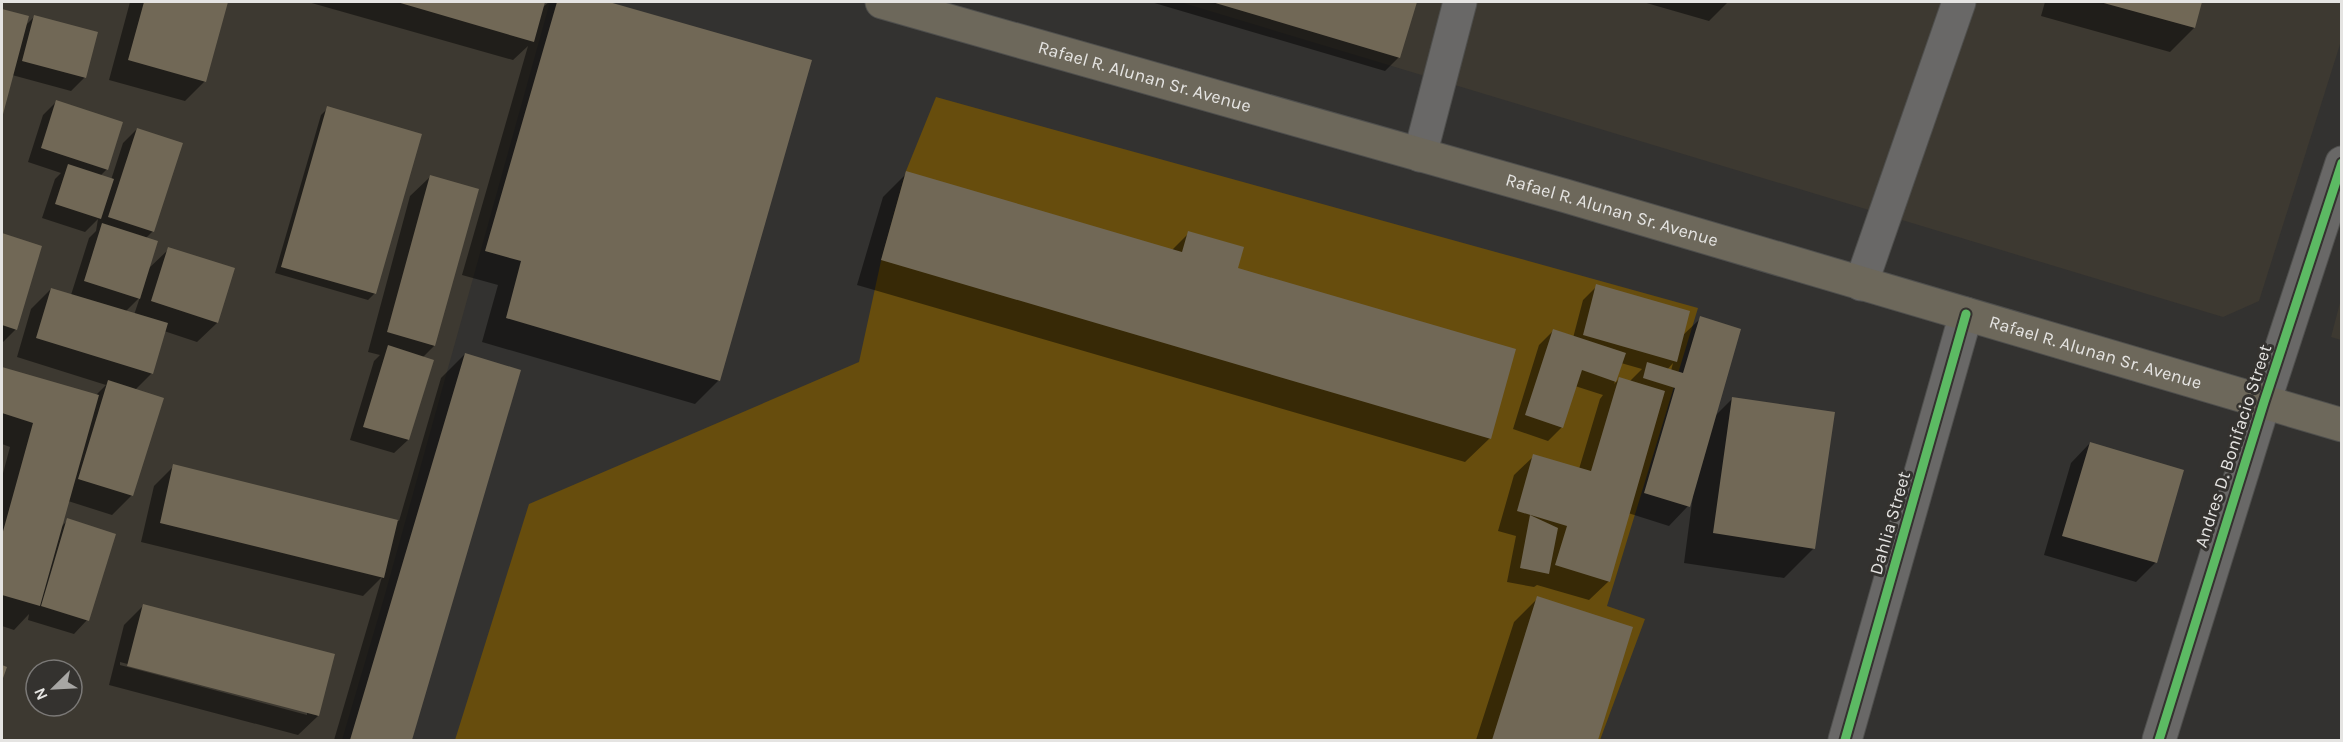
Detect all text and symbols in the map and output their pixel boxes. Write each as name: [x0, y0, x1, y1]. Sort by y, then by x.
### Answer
street label: Rafael R. Alunan Sr. Avenue: [1036, 36, 1254, 117]
street label: Rafael R. Alunan Sr. Avenue: [1503, 168, 1721, 251]
street label: Rafael R. Alunan Sr. Avenue: [1987, 310, 2204, 394]
street label: Andres D. Bonifacio Street: [2190, 341, 2276, 550]
street label: Dahlia Street: [1865, 468, 1915, 577]
north arrow: [24, 658, 84, 718]
text: N: [30, 685, 52, 703]

